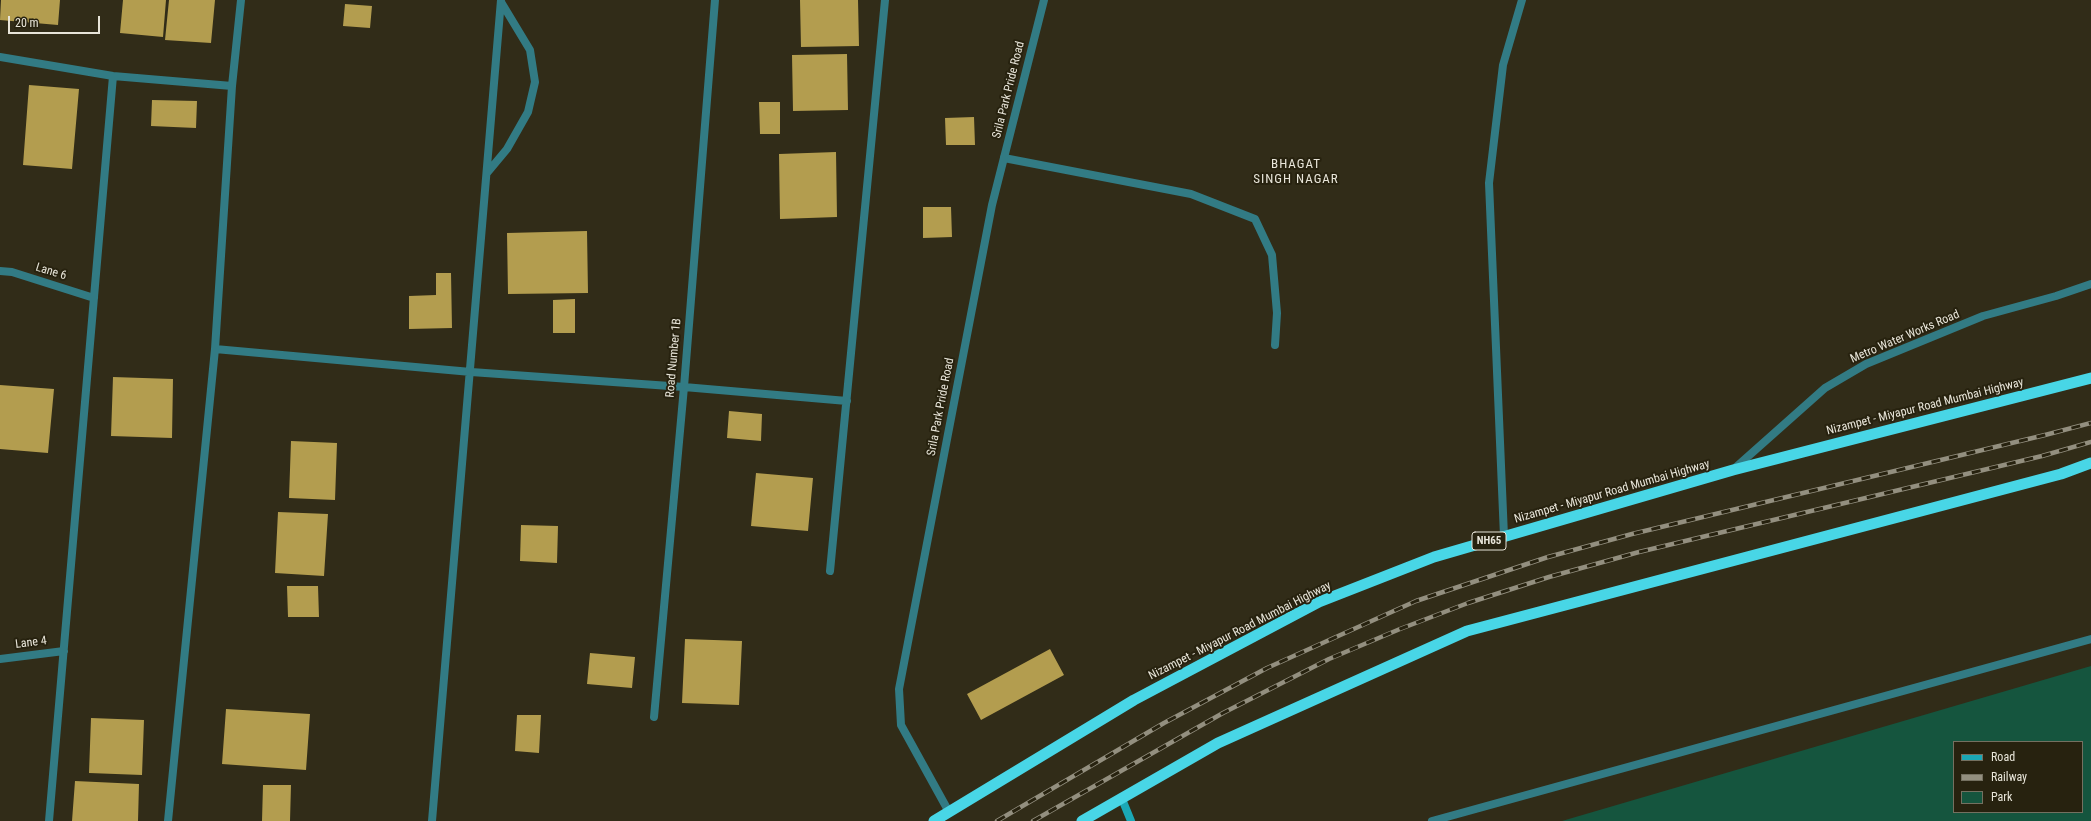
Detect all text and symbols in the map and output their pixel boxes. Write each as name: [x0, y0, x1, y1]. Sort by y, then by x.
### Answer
scale bar: [10, 8, 102, 34]
text: 20 m: [15, 16, 39, 30]
street label: Srila Park Pride Road: [990, 40, 1028, 140]
district label: BHAGAT SINGH NAGAR: [1253, 157, 1339, 188]
street label: Lane 6: [34, 260, 68, 284]
street label: Metro Water Works Road: [1848, 307, 1962, 367]
street label: Road Number 1B: [663, 318, 685, 398]
street label: Srila Park Pride Road: [924, 357, 958, 457]
street label: Nizampet - Miyapur Road Mumbai Highway: [1825, 375, 2025, 439]
street label: Nizampet - Miyapur Road Mumbai Highway: [1513, 457, 1711, 527]
road number: NH65: [1472, 532, 1506, 550]
street label: Nizampet - Miyapur Road Mumbai Highway: [1146, 579, 1334, 683]
street label: Lane 4: [14, 634, 48, 652]
legend: [1953, 741, 2083, 813]
text: Road: [1991, 750, 2015, 764]
text: Railway: [1991, 770, 2027, 784]
text: Park: [1991, 790, 2012, 804]

